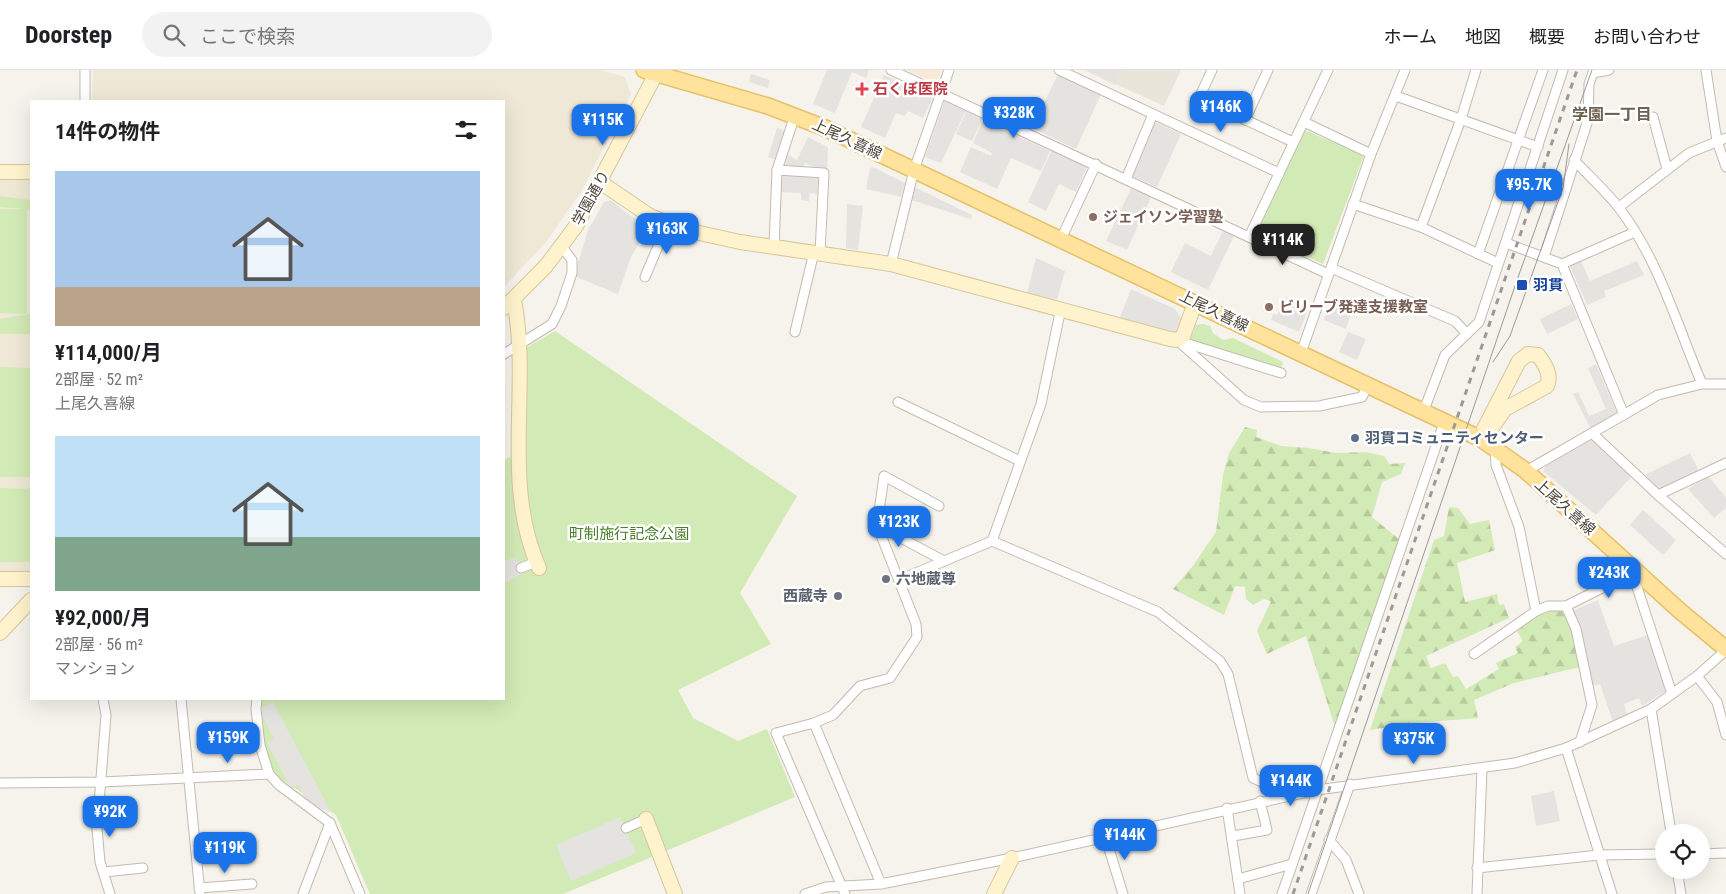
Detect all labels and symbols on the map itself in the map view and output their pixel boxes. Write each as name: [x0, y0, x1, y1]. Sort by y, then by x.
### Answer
place label: 石くぼ医院: [873, 80, 948, 98]
marker: 石くぼ医院: [855, 82, 869, 96]
pin: ¥146K: [1186, 90, 1256, 133]
pin: ¥328K: [979, 97, 1049, 139]
pin: ¥115K: [568, 104, 638, 146]
district label: 学園一丁目: [1572, 105, 1652, 124]
street label: 上尾久喜線: [809, 115, 885, 163]
street label: 学園通り: [569, 167, 613, 229]
pin: ¥95.7K: [1488, 168, 1570, 211]
place label: ジェイソン学習塾: [1103, 208, 1223, 226]
marker: ジェイソン学習塾: [1087, 211, 1099, 223]
pin: ¥163K: [632, 212, 702, 255]
pin: ¥114K: [1248, 224, 1318, 266]
place label: 羽貫: [1533, 276, 1563, 294]
marker: 羽貫: [1515, 278, 1529, 292]
street label: 上尾久喜線: [1176, 286, 1252, 336]
place label: ビリーブ発達支援教室: [1279, 298, 1428, 316]
marker: ビリーブ発達支援教室: [1263, 301, 1275, 313]
place label: 羽貫コミュニティセンター: [1365, 429, 1544, 447]
marker: 羽貫コミュニティセンター: [1349, 432, 1361, 444]
street label: 上尾久喜線: [1531, 475, 1599, 539]
pin: ¥123K: [864, 506, 934, 548]
park label: 町制施行記念公園: [569, 525, 689, 543]
pin: ¥243K: [1574, 556, 1644, 599]
place label: 六地蔵尊: [896, 570, 956, 588]
marker: 六地蔵尊: [880, 573, 892, 585]
place label: 西蔵寺: [783, 587, 828, 605]
marker: 西蔵寺: [832, 590, 844, 602]
pin: ¥159K: [193, 722, 263, 764]
pin: ¥375K: [1379, 722, 1449, 765]
pin: ¥144K: [1256, 764, 1326, 807]
pin: ¥92K: [80, 796, 140, 838]
pin: ¥144K: [1090, 818, 1160, 861]
pin: ¥119K: [190, 832, 260, 874]

